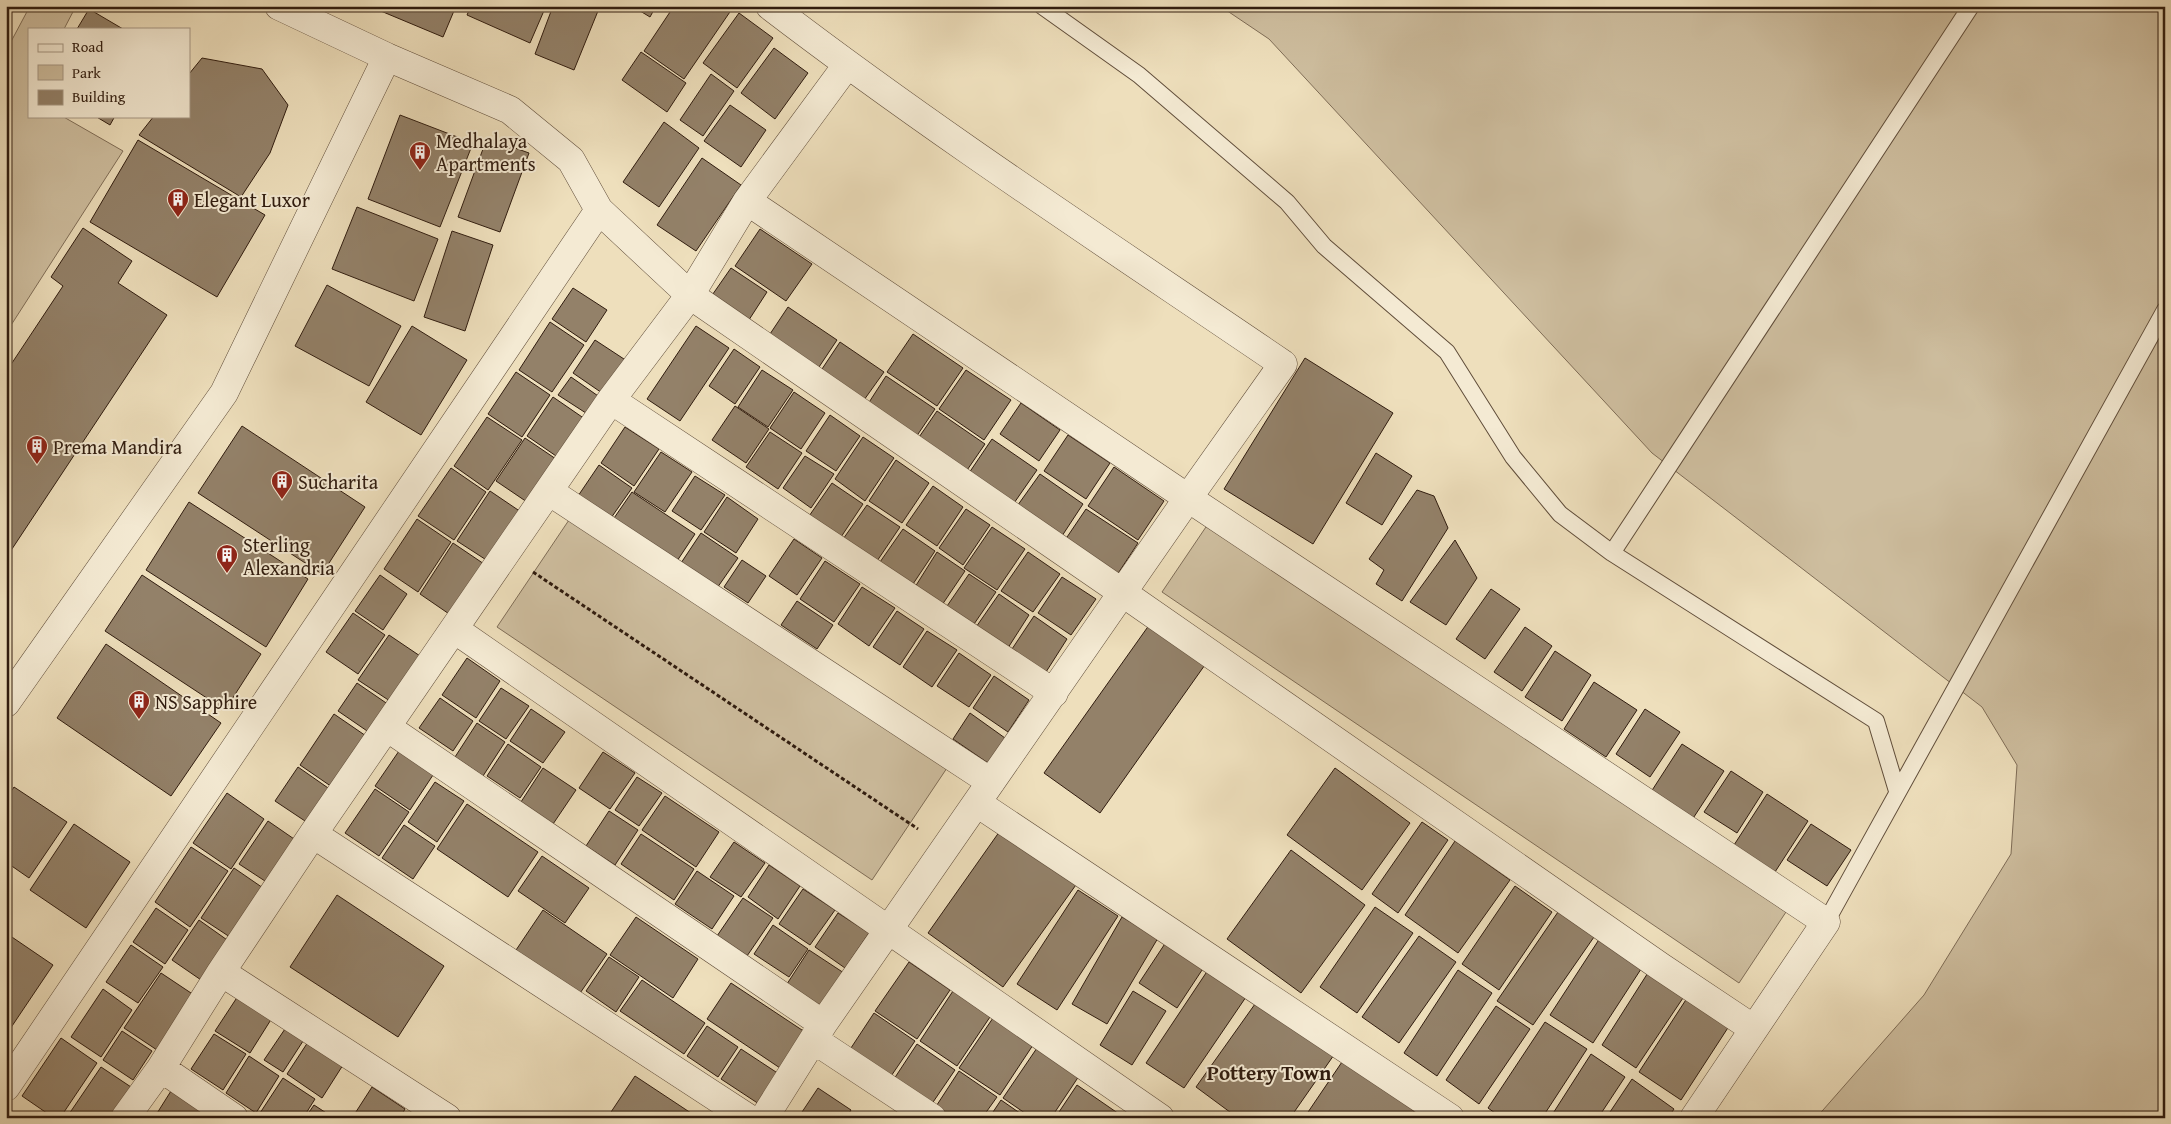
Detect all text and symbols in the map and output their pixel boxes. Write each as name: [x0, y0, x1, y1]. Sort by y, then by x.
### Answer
legend: [28, 28, 190, 118]
text: Road: [72, 36, 103, 57]
text: Park: [72, 62, 101, 83]
text: Building: [72, 86, 126, 107]
place label: Medhalaya Apartments: [436, 126, 536, 178]
building icon: Medhalaya Apartments: [408, 140, 432, 171]
place label: Elegant Luxor: [194, 185, 310, 214]
building icon: Elegant Luxor: [166, 187, 190, 218]
place label: Prema Mandira: [53, 432, 183, 461]
building icon: Prema Mandira: [25, 434, 49, 465]
place label: Sucharita: [298, 467, 379, 496]
building icon: Sucharita: [270, 469, 294, 500]
place label: Sterling Alexandria: [243, 530, 335, 582]
building icon: Sterling Alexandria: [215, 543, 239, 574]
place label: NS Sapphire: [155, 687, 257, 716]
building icon: NS Sapphire: [127, 689, 151, 720]
district label: Pottery Town: [1207, 1057, 1332, 1088]

